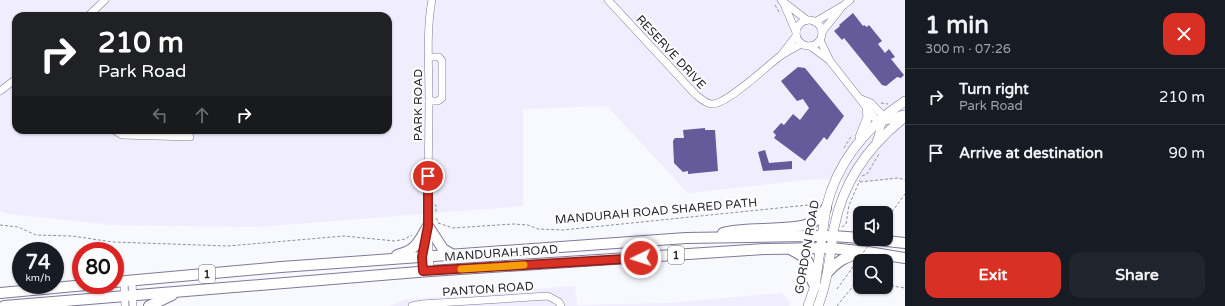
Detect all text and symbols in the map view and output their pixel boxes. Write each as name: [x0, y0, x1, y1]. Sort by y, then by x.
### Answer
text: 1 min: [925, 11, 989, 40]
street label: RESERVE DRIVE: [633, 12, 709, 92]
button: close: [1163, 13, 1205, 55]
text: 210 m: [98, 26, 184, 60]
icon: right: [32, 28, 84, 80]
text: 300 m · 07:26: [925, 41, 1011, 57]
text: Park Road: [98, 60, 186, 82]
street label: PARK ROAD: [411, 69, 425, 141]
text: Turn right: [959, 80, 1029, 98]
icon: right: [925, 86, 947, 108]
text: 210 m: [1159, 88, 1205, 106]
text: Park Road: [959, 98, 1023, 114]
icon: left: [149, 104, 171, 126]
icon: ahead: [191, 104, 213, 126]
icon: right: [233, 104, 255, 126]
icon: arrive: [925, 142, 947, 164]
text: Arrive at destination: [959, 144, 1103, 162]
text: 90 m: [1168, 144, 1205, 162]
pin: [411, 159, 445, 193]
icon: arrive: [417, 165, 439, 187]
street label: MANDURAH ROAD SHARED PATH: [554, 195, 758, 227]
street label: GORDON ROAD: [792, 199, 822, 295]
map controls: [853, 206, 893, 294]
button: sound: [853, 206, 893, 246]
position arrow: [620, 237, 662, 279]
speed limit sign: 80: [72, 242, 124, 294]
street label: MANDURAH ROAD: [444, 242, 558, 264]
road number: 1: [668, 246, 684, 264]
text: 74: [25, 251, 51, 275]
button: Exit: [925, 252, 1061, 298]
button: Share: [1069, 252, 1205, 298]
button: search: [853, 254, 893, 294]
road number: 1: [199, 265, 215, 283]
text: km/h: [25, 272, 51, 284]
street label: PANTON ROAD: [442, 279, 534, 299]

